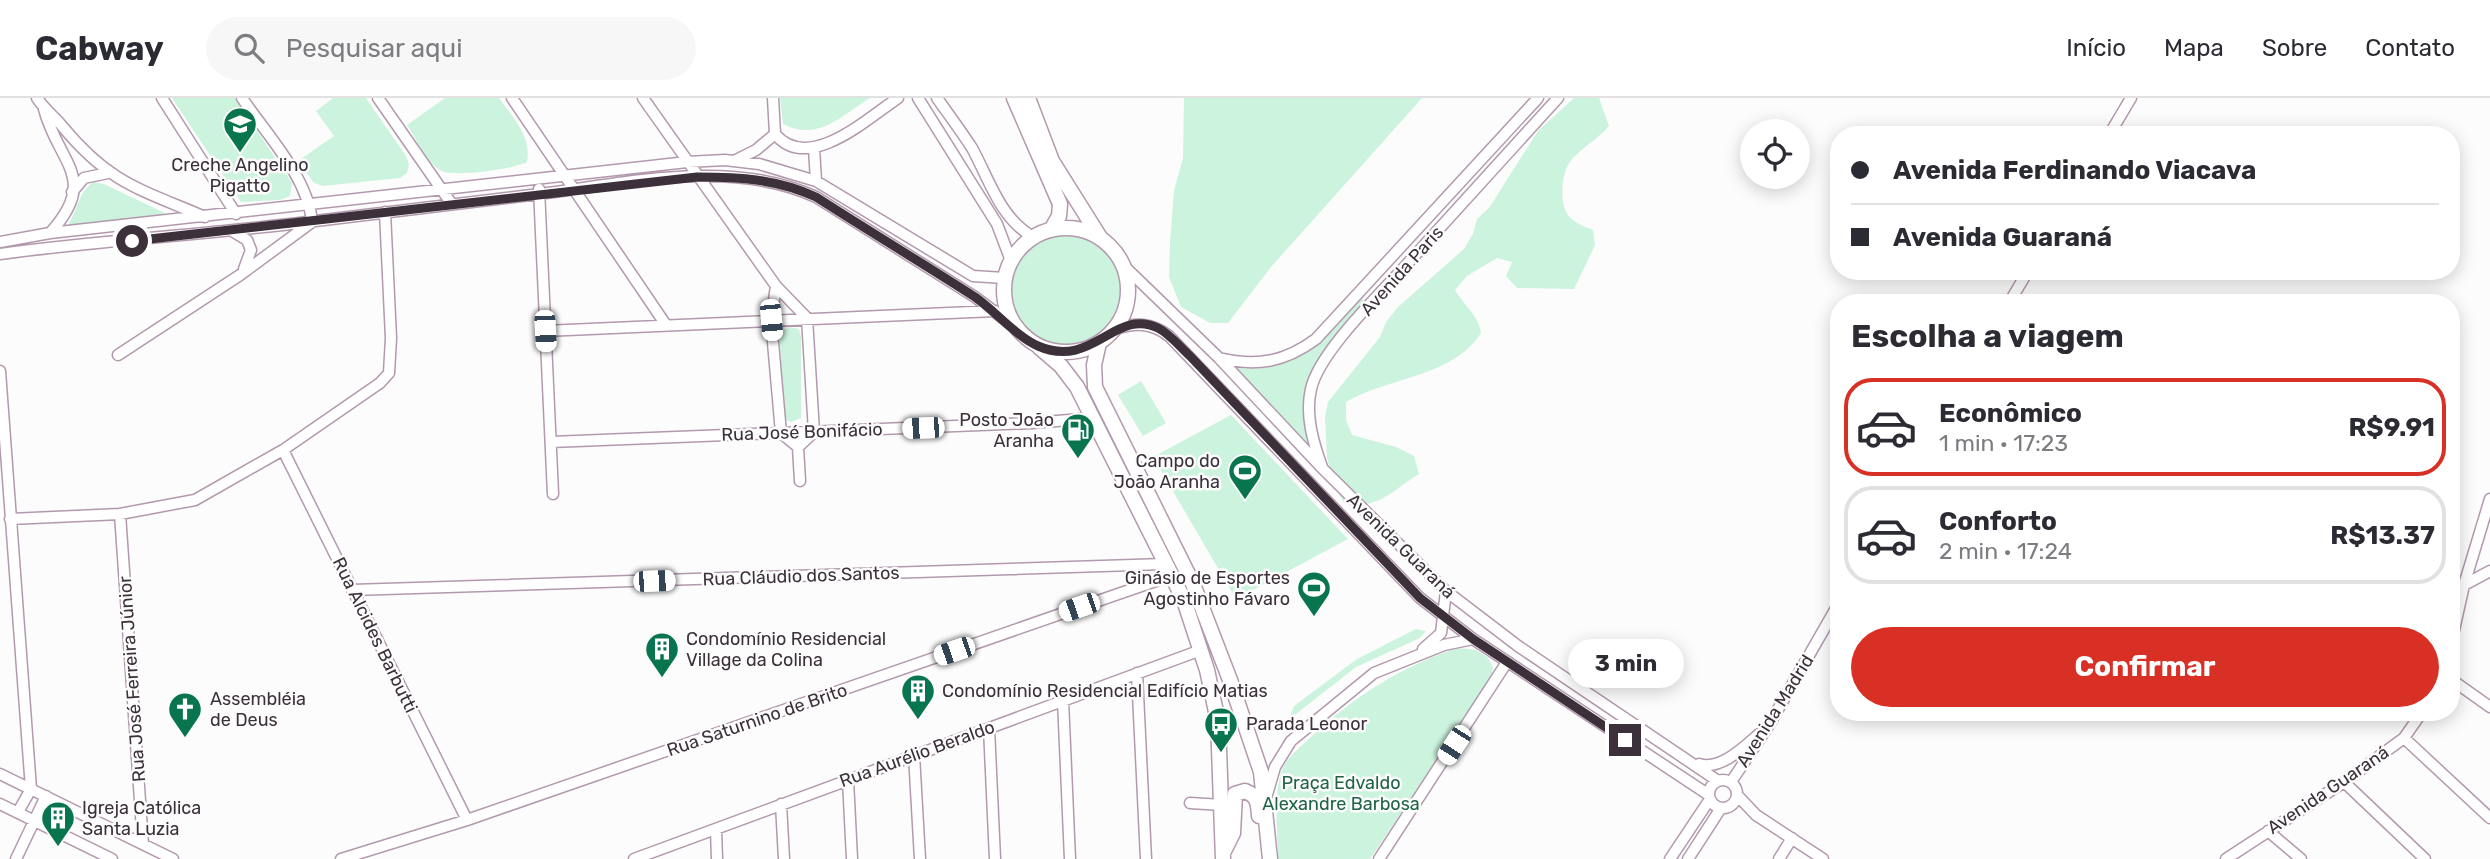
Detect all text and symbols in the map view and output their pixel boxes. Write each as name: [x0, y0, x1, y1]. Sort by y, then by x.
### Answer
search box: [206, 17, 696, 80]
text: Cabway: [35, 29, 164, 68]
icon: search: [230, 29, 268, 67]
text: Pesquisar aqui: [286, 33, 463, 64]
text: Início: [2066, 34, 2126, 62]
text: Mapa: [2164, 34, 2224, 62]
text: Sobre: [2262, 34, 2327, 62]
text: Contato: [2365, 34, 2455, 62]
school or university icon: Creche Angelino Pigatto: [221, 105, 259, 154]
map controls: [1740, 119, 1810, 189]
button: locate: [1740, 119, 1810, 189]
place label: Creche Angelino Pigatto: [171, 154, 309, 197]
text: Avenida Ferdinando Viacava: [1893, 155, 2256, 186]
street label: Avenida Paris: [1356, 222, 1448, 320]
text: Avenida Guaraná: [1893, 222, 2112, 253]
route start: [116, 225, 148, 257]
car: [759, 298, 784, 342]
car: [534, 309, 557, 353]
text: Escolha a viagem: [1851, 317, 2124, 355]
icon: car: [1855, 396, 1918, 459]
text: Econômico: [1939, 398, 2082, 429]
place label: Posto João Aranha: [959, 409, 1054, 452]
fuel station icon: Posto João Aranha: [1059, 411, 1097, 460]
text: R$9.91: [2348, 412, 2435, 443]
car: [902, 417, 945, 439]
street label: Rua José Bonifácio: [721, 418, 883, 446]
text: 1 min · 17:23: [1939, 429, 2068, 457]
place label: Campo do João Aranha: [1114, 450, 1220, 493]
sports icon: Campo do João Aranha: [1226, 452, 1264, 501]
street label: Avenida Guaraná: [1342, 489, 1460, 603]
icon: car: [1855, 504, 1918, 567]
text: Conforto: [1939, 506, 2057, 537]
text: R$13.37: [2330, 520, 2435, 551]
text: 2 min · 17:24: [1939, 537, 2072, 565]
street label: Rua Alcides Barbutti: [328, 554, 422, 716]
street label: Rua Cláudio dos Santos: [702, 562, 900, 590]
place label: Ginásio de Esportes Agostinho Fávaro: [1125, 567, 1290, 610]
sports icon: Ginásio de Esportes Agostinho Fávaro: [1295, 569, 1333, 618]
car: [633, 570, 676, 592]
street label: Rua José Ferreira Júnior: [114, 575, 150, 783]
car: [1056, 590, 1103, 624]
button: Confirmar: [1851, 627, 2439, 707]
place label: Condomínio Residencial Village da Colina: [686, 628, 886, 671]
building icon: Condomínio Residencial Village da Colina: [643, 630, 681, 679]
car: [931, 634, 978, 668]
callout: 3 min: [1567, 638, 1683, 688]
text: 3 min: [1595, 649, 1657, 677]
street label: Avenida Madrid: [1732, 651, 1818, 771]
building icon: Condomínio Residencial Edifício Matias: [899, 672, 937, 721]
street label: Rua Saturnino de Brito: [664, 679, 850, 761]
place label: Condomínio Residencial Edifício Matias: [942, 680, 1268, 702]
place label: Assembléia de Deus: [210, 688, 306, 731]
church icon: Assembléia de Deus: [166, 690, 204, 739]
bus stop icon: Parada Leonor: [1202, 705, 1240, 754]
place label: Parada Leonor: [1246, 713, 1368, 735]
street label: Rua Aurélio Beraldo: [836, 716, 998, 792]
car: [1434, 722, 1475, 768]
route end: [1609, 724, 1641, 756]
street label: Avenida Guaraná: [2263, 741, 2393, 839]
park label: Praça Edvaldo Alexandre Barbosa: [1262, 772, 1420, 815]
place label: Igreja Católica Santa Luzia: [82, 797, 201, 840]
building icon: Igreja Católica Santa Luzia: [39, 799, 77, 848]

